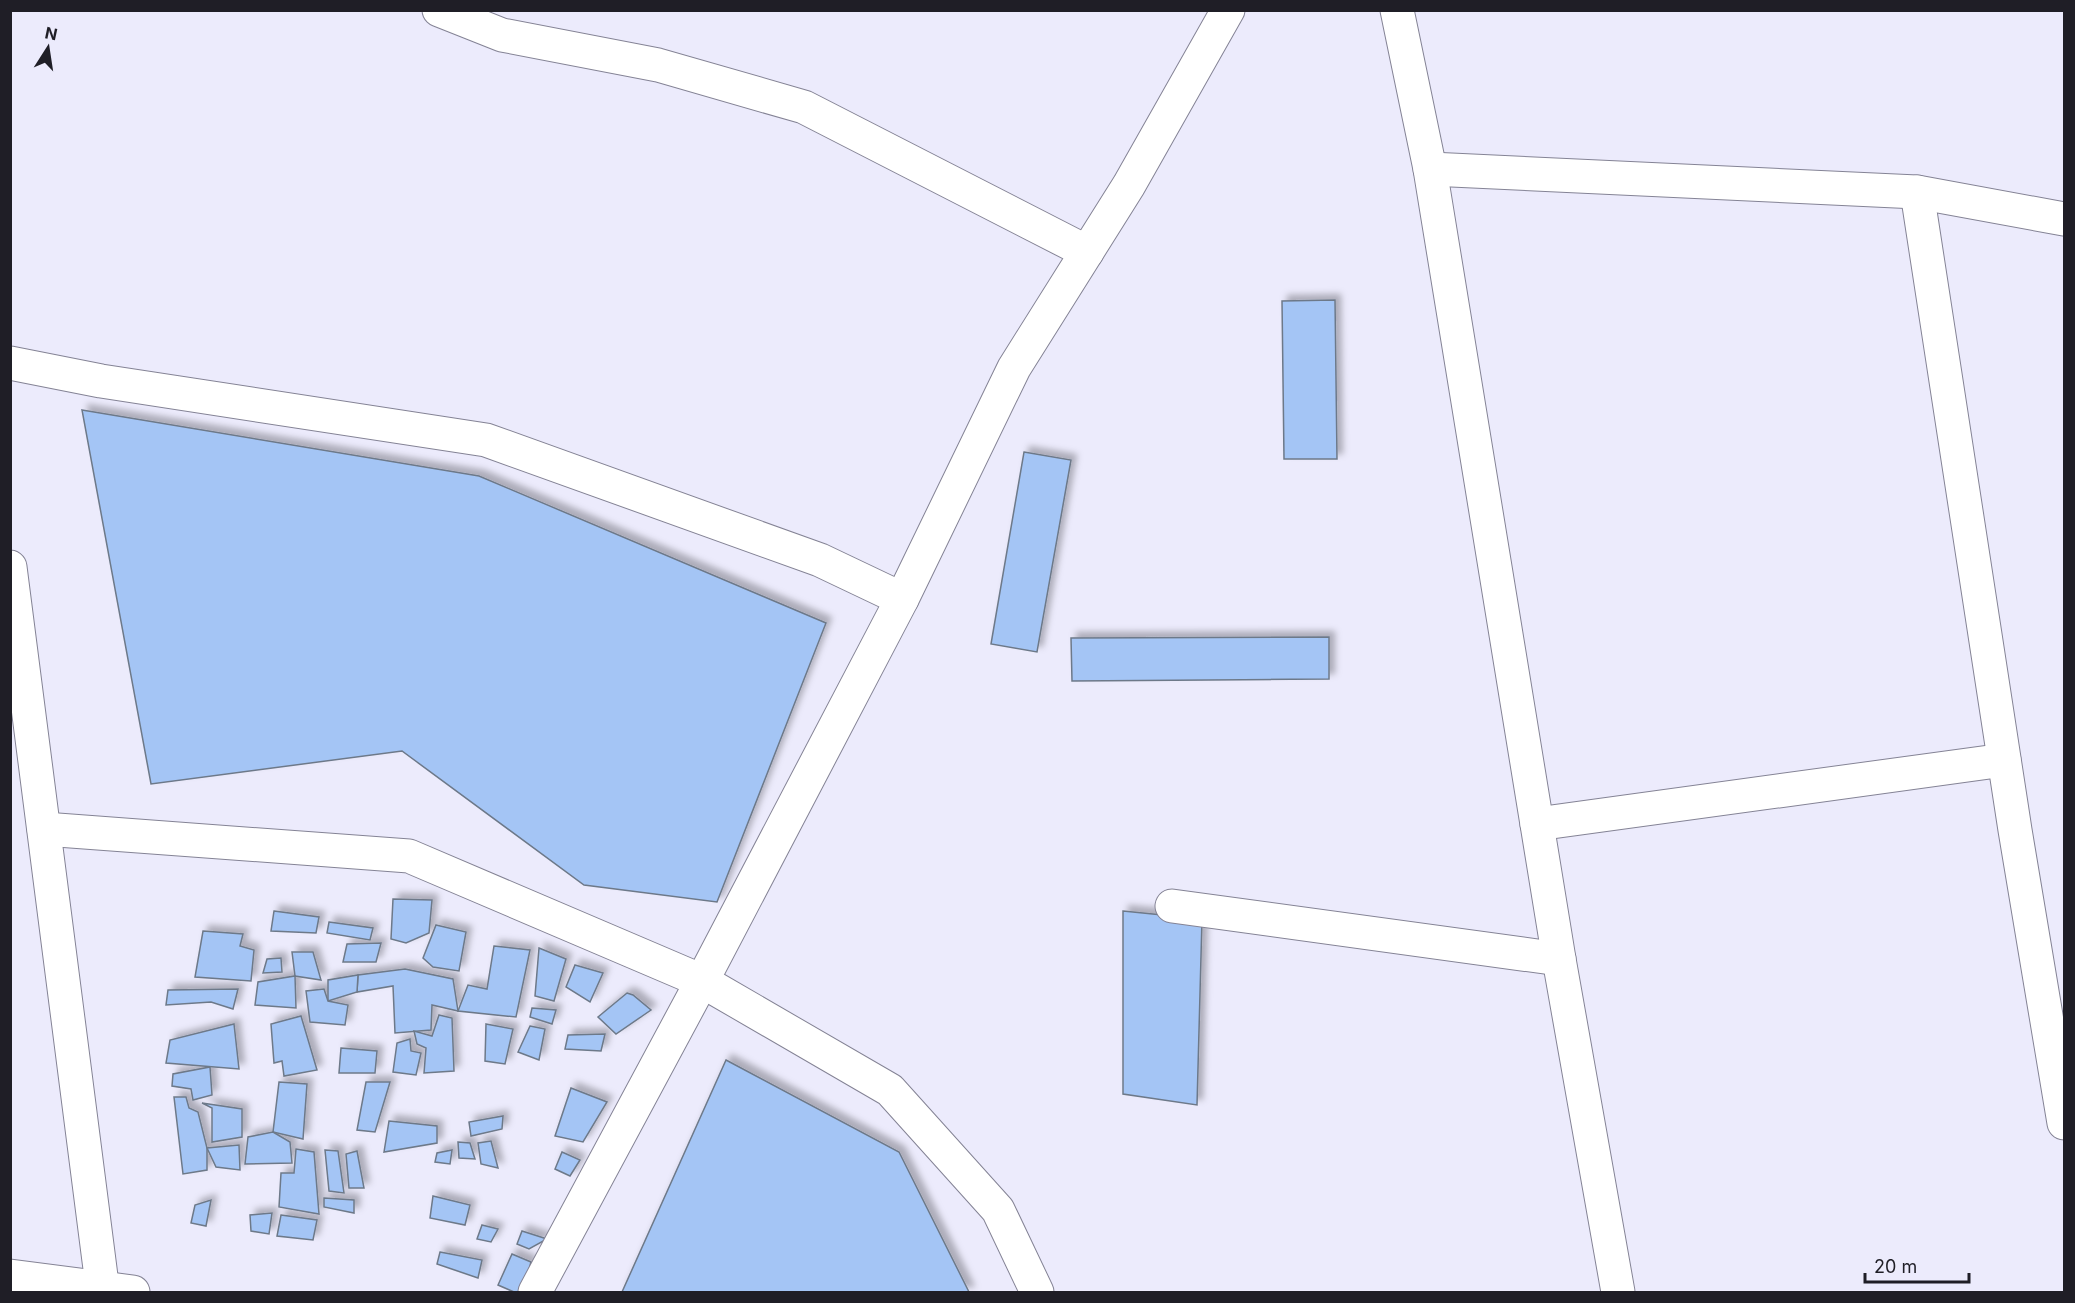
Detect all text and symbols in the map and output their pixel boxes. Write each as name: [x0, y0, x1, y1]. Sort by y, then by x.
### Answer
north arrow: [18, 18, 78, 78]
text: N: [43, 22, 59, 44]
scale bar: [1865, 1246, 1968, 1284]
text: 20 m: [1874, 1256, 1917, 1277]

